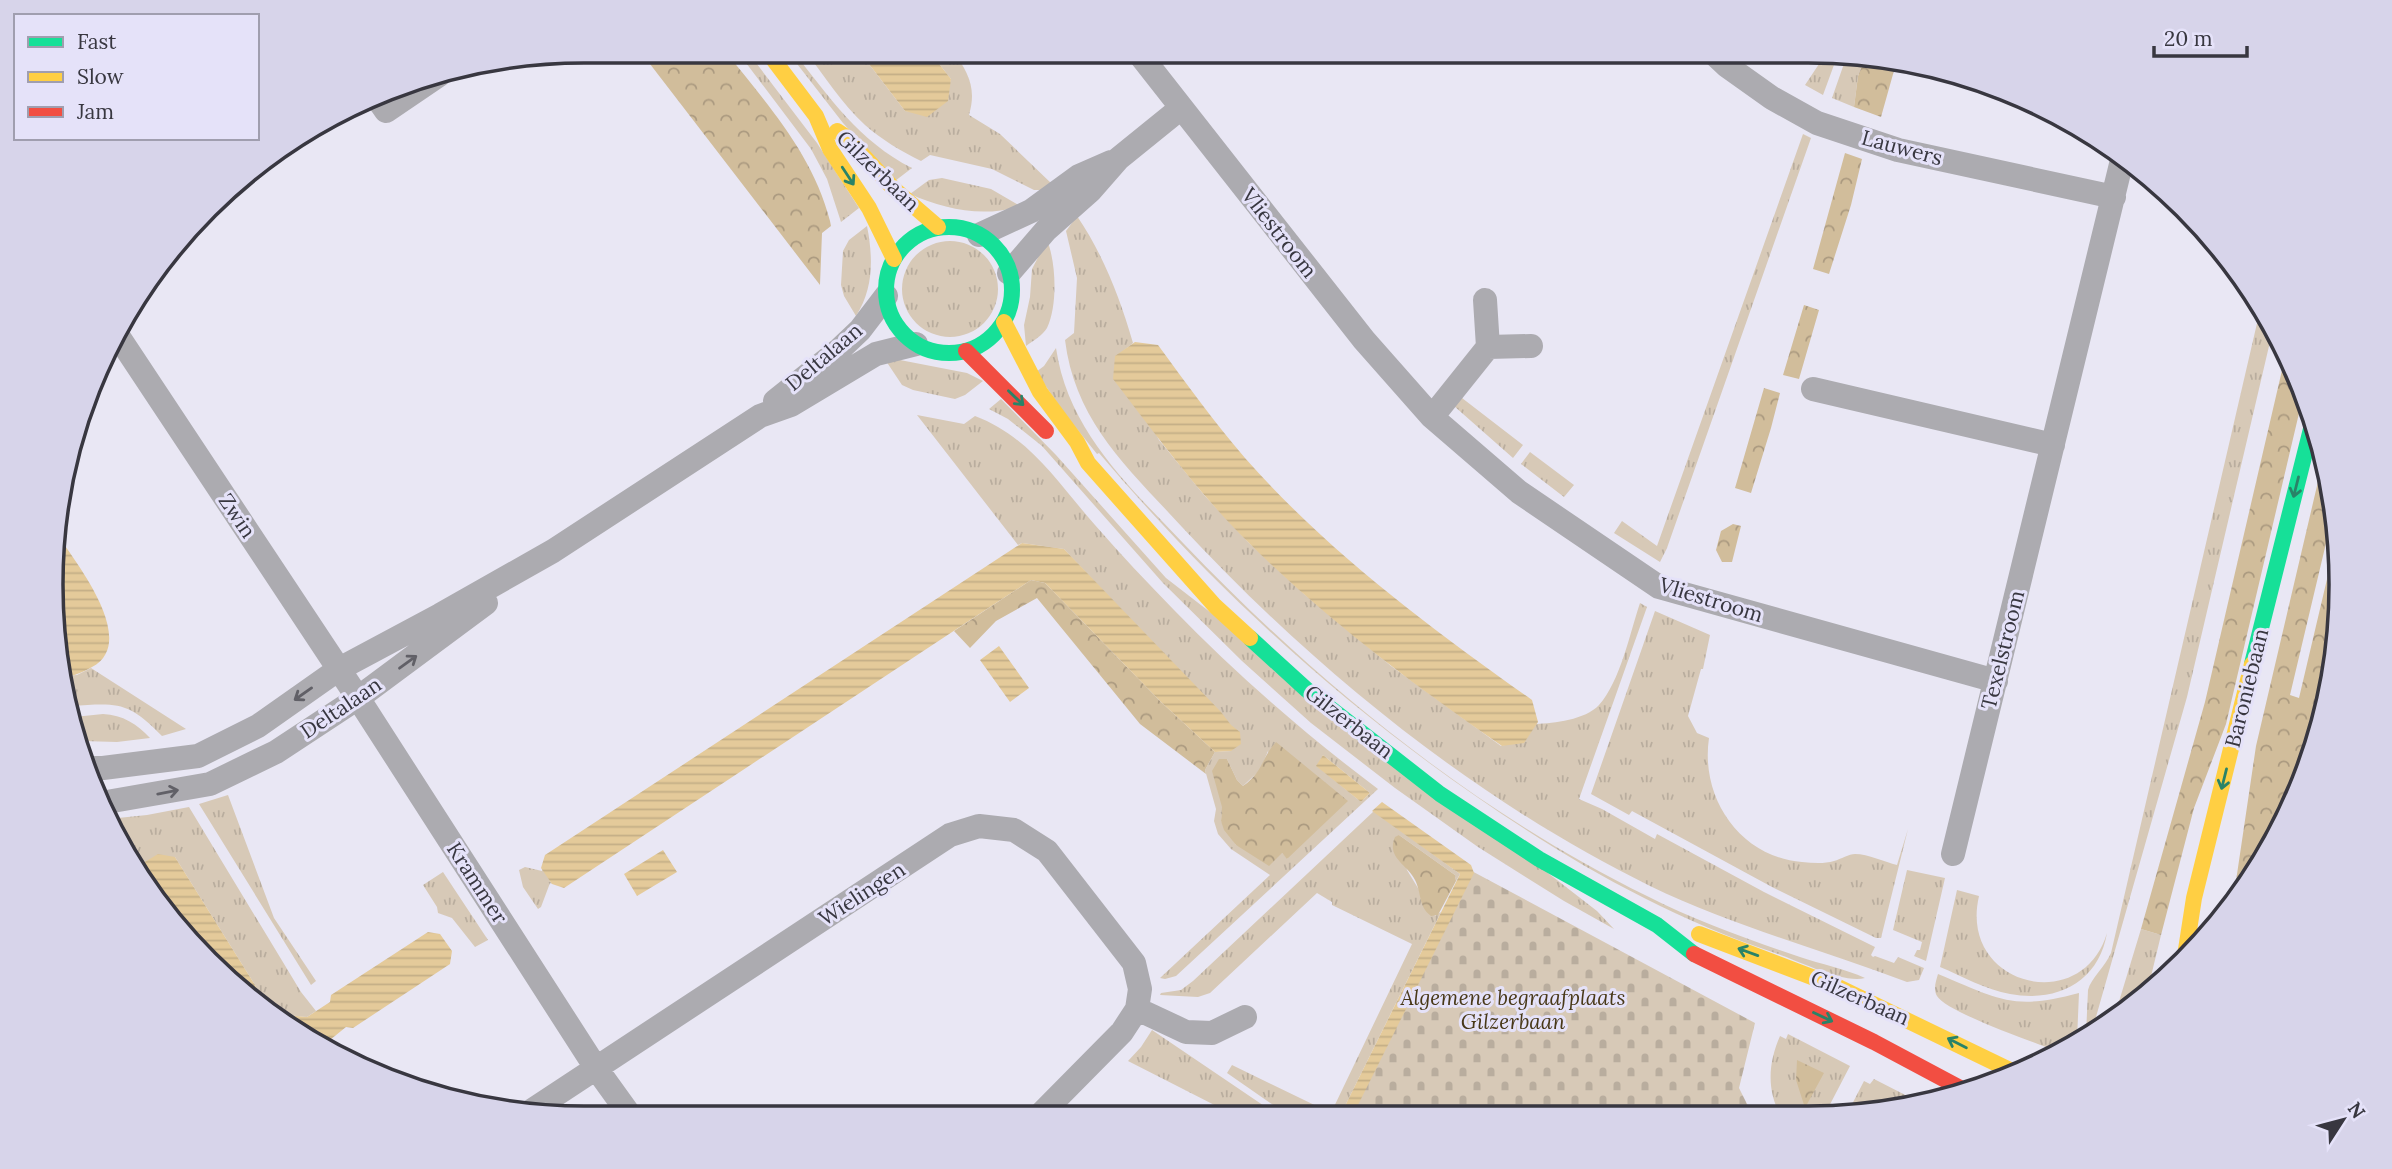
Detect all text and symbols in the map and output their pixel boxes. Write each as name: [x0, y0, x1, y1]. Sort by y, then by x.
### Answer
legend: [14, 14, 259, 140]
scale bar: [2154, 14, 2247, 58]
text: 20 m: [2164, 25, 2213, 52]
text: Fast: [77, 28, 117, 55]
text: Slow: [77, 63, 124, 90]
text: Jam: [76, 98, 114, 125]
street label: Gilzerbaan: [831, 124, 926, 217]
street label: Lauwers: [1859, 124, 1945, 171]
one-way arrow: [841, 166, 855, 185]
street label: Vliestroom: [1235, 181, 1323, 283]
street label: Deltalaan: [780, 317, 868, 396]
one-way arrow: [1007, 389, 1024, 406]
one-way arrow: [2289, 475, 2303, 498]
street label: Zwin: [213, 488, 262, 543]
street label: Vliestroom: [1655, 571, 1767, 628]
street label: Texelstroom: [1975, 587, 2030, 712]
street label: Baroniebaan: [2219, 625, 2274, 750]
one-way arrow: [398, 655, 417, 669]
street label: Deltalaan: [295, 671, 387, 744]
street label: Gilzerbaan: [1300, 679, 1399, 765]
one-way arrow: [294, 687, 313, 701]
one-way arrow: [2217, 767, 2230, 790]
one-way arrow: [156, 785, 179, 799]
street label: Krammer: [441, 837, 514, 929]
street label: Wielingen: [813, 855, 910, 932]
one-way arrow: [1738, 945, 1760, 957]
street label: Gilzerbaan: [1807, 964, 1914, 1031]
park label: Algemene begraafplaats Gilzerbaan: [1399, 984, 1626, 1035]
one-way arrow: [1812, 1011, 1833, 1025]
one-way arrow: [1947, 1036, 1968, 1050]
north arrow: [2308, 1085, 2378, 1155]
text: N: [2343, 1097, 2371, 1123]

